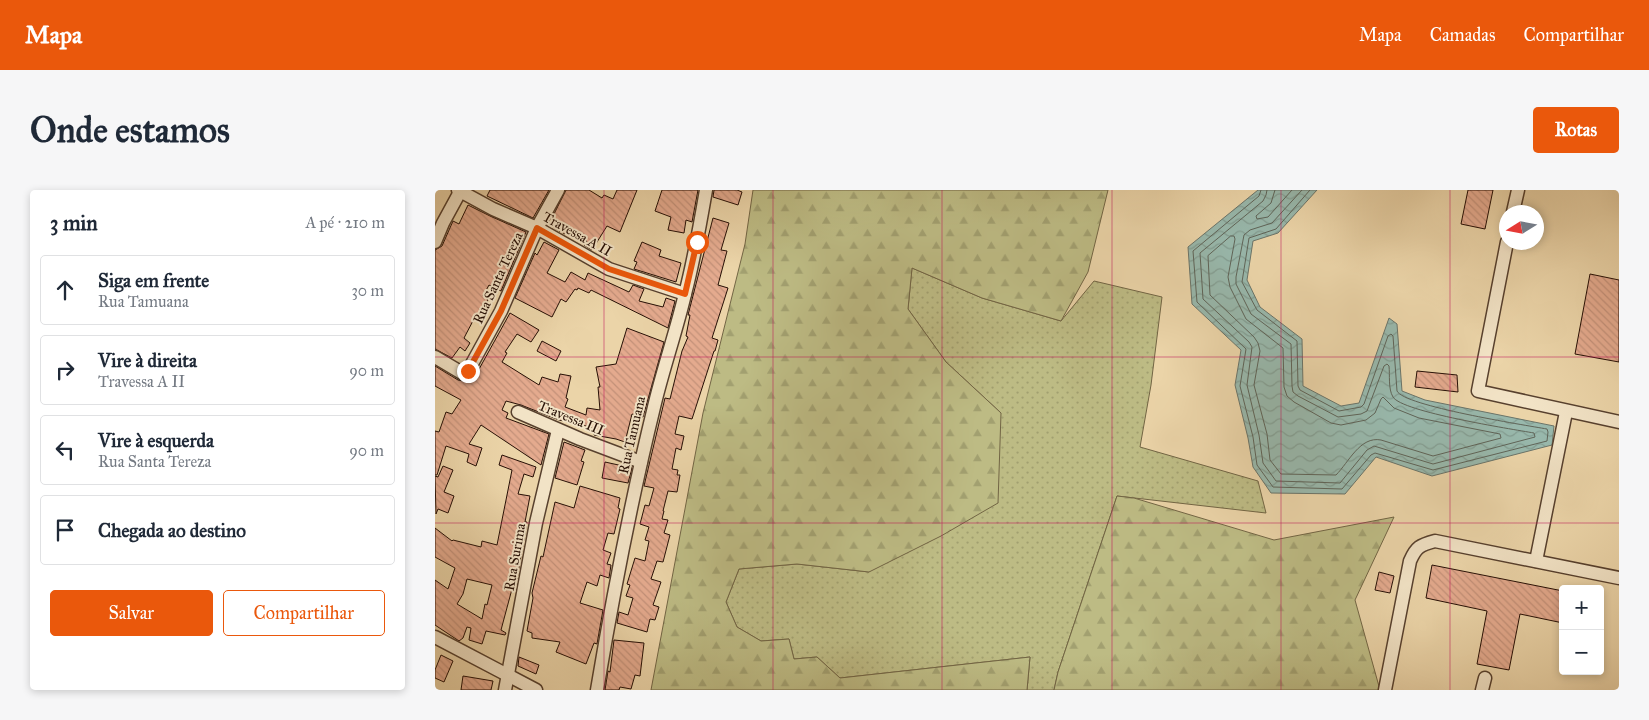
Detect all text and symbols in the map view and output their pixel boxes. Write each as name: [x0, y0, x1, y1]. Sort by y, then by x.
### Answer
text: Mapa: [25, 20, 82, 50]
text: Mapa: [1359, 24, 1402, 46]
text: Camadas: [1430, 24, 1496, 46]
text: Compartilhar: [1524, 24, 1624, 46]
button: Rotas: [1533, 107, 1619, 153]
text: Onde estamos: [30, 109, 230, 152]
north arrow: [1499, 205, 1544, 250]
street label: Travessa A II: [540, 208, 614, 260]
text: 3 min: [50, 210, 98, 236]
text: A pé · 210 m: [305, 213, 385, 232]
street label: Rua Santa Tereza: [469, 229, 527, 327]
route start: [686, 231, 709, 254]
text: Siga em frente: [98, 269, 209, 292]
icon: ahead: [51, 276, 79, 304]
text: 30 m: [351, 281, 384, 300]
text: Rua Tamuana: [98, 292, 189, 311]
text: Vire à direita: [98, 349, 197, 372]
icon: right: [51, 356, 79, 384]
route end: [457, 360, 480, 383]
text: 90 m: [349, 361, 384, 380]
text: Travessa A II: [98, 372, 185, 391]
street label: Rua Tamuana: [615, 394, 649, 476]
street label: Travessa III: [535, 397, 607, 439]
text: Vire à esquerda: [98, 429, 214, 452]
icon: left: [51, 436, 79, 464]
text: 90 m: [349, 441, 384, 460]
text: Rua Santa Tereza: [98, 452, 211, 471]
icon: arrive: [51, 516, 79, 544]
text: Chegada ao destino: [98, 519, 246, 542]
street label: Rua Surima: [501, 522, 529, 592]
map controls: [1559, 585, 1604, 675]
button: +: [1559, 585, 1604, 630]
button: Salvar: [50, 590, 213, 636]
button: Compartilhar: [223, 590, 385, 636]
button: −: [1559, 630, 1604, 675]

